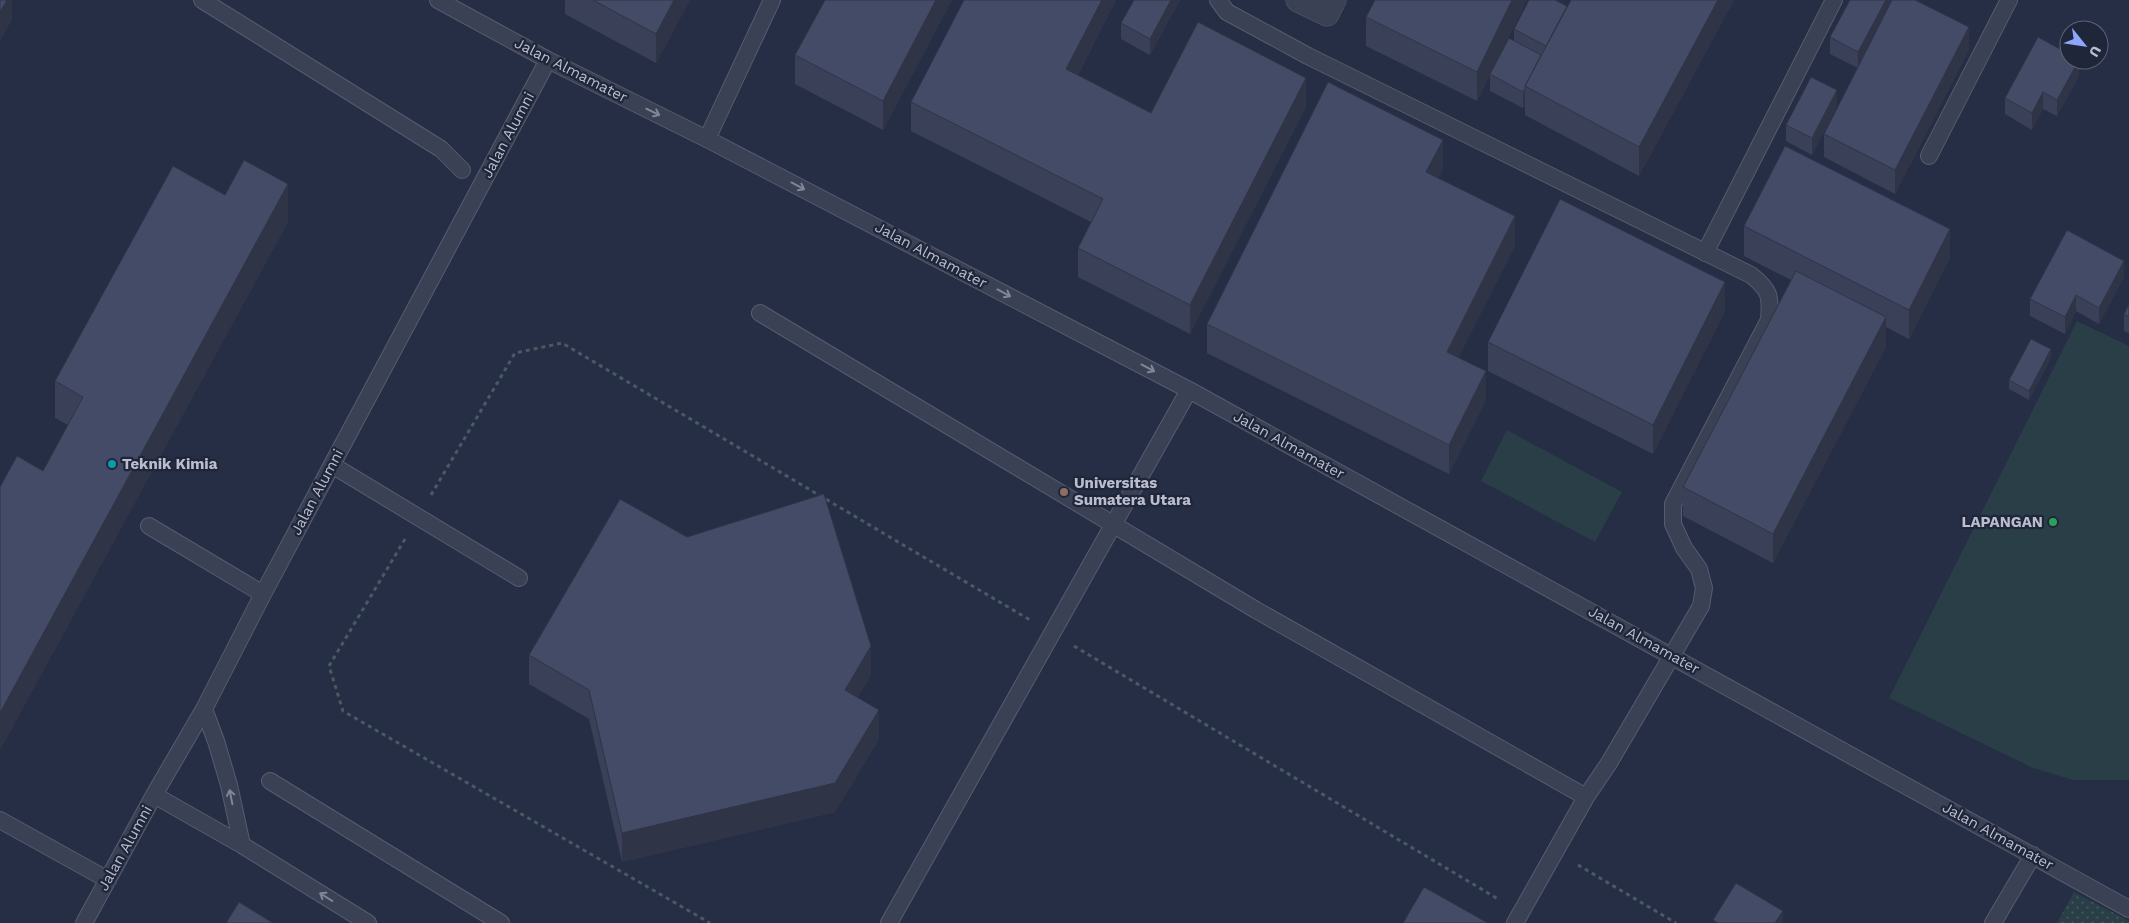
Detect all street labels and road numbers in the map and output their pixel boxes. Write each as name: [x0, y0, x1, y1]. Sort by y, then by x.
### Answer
street label: Jalan Almamater: [511, 34, 631, 106]
street label: Jalan Alumni: [478, 89, 538, 181]
street label: Jalan Almamater: [872, 218, 990, 292]
street label: Jalan Almamater: [1230, 407, 1348, 483]
street label: Jalan Alumni: [287, 446, 347, 538]
street label: Jalan Almamater: [1585, 602, 1703, 678]
street label: Jalan Almamater: [1939, 798, 2057, 874]
street label: Jalan Alumni: [94, 802, 156, 894]

